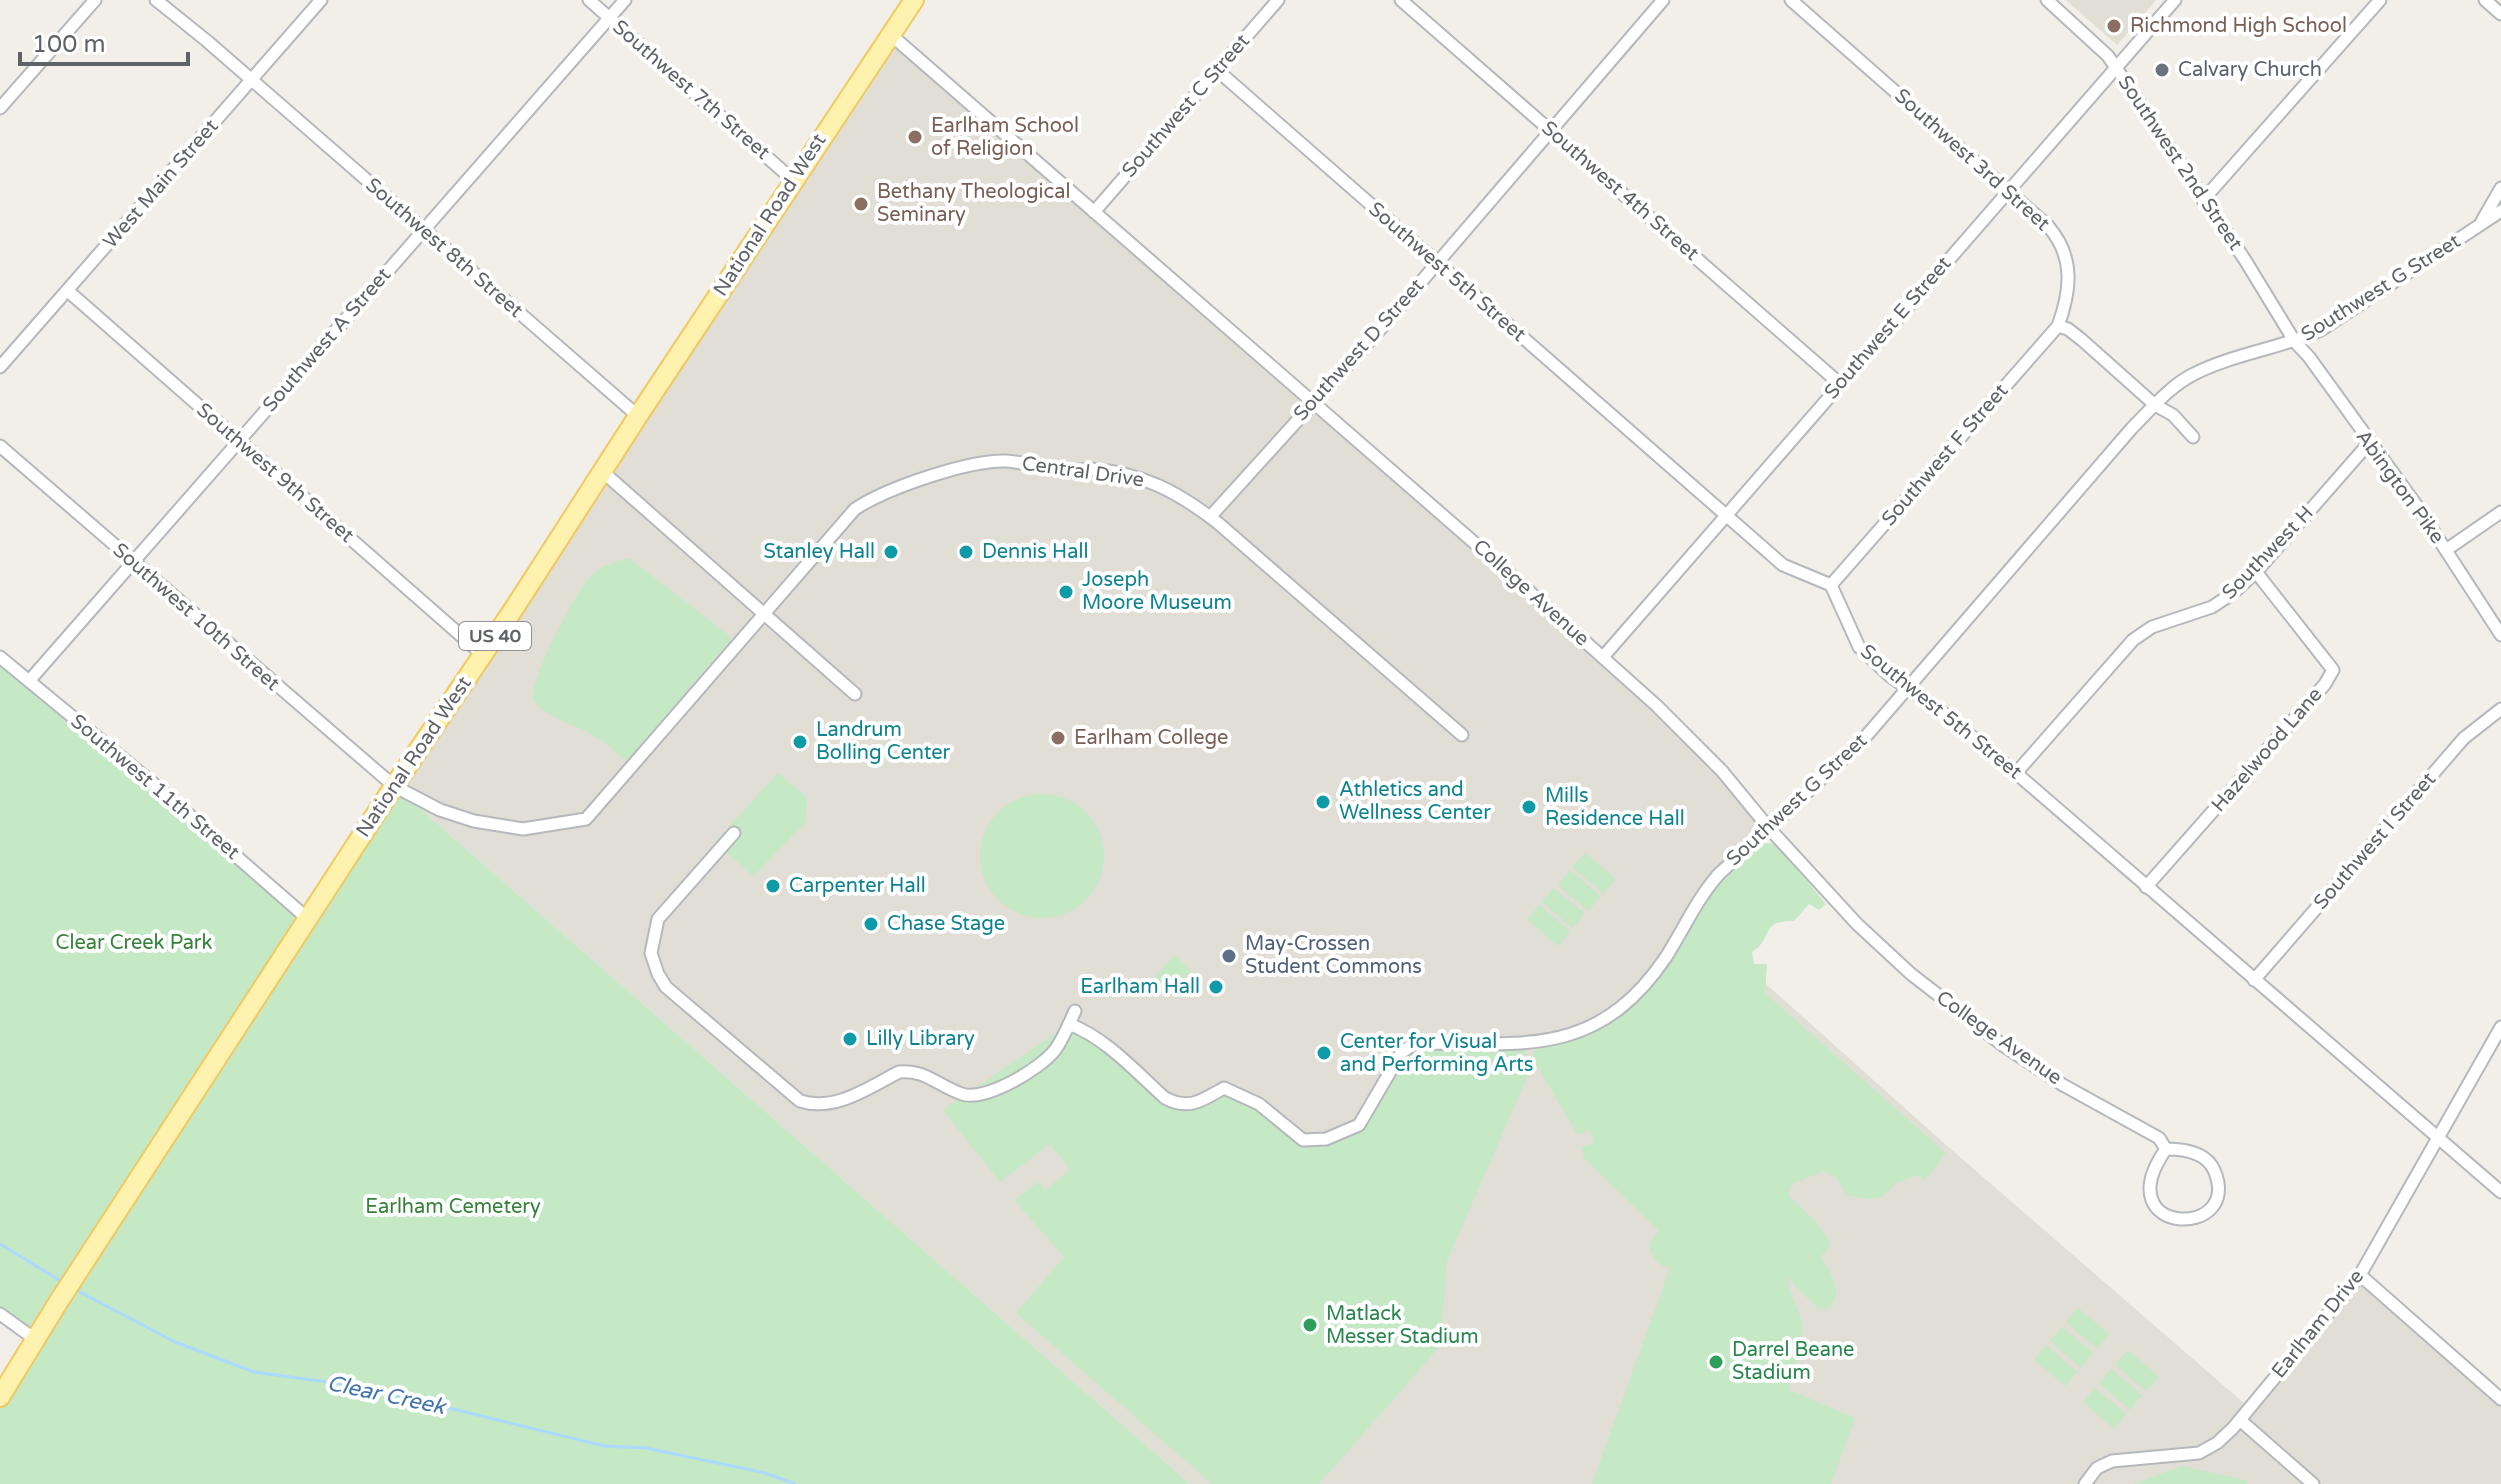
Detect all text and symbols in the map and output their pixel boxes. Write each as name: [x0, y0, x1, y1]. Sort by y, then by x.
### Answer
place label: Richmond High School: [2130, 14, 2347, 38]
street label: Southwest 7th Street: [607, 15, 775, 165]
scale bar: [20, 16, 188, 66]
marker: Richmond High School: [2105, 17, 2123, 35]
street label: Southwest C Street: [1117, 29, 1255, 183]
text: 100 m: [32, 30, 106, 59]
place label: Calvary Church: [2178, 58, 2322, 82]
marker: Calvary Church: [2153, 61, 2171, 79]
street label: Southwest 2nd Street: [2113, 71, 2248, 255]
street label: Southwest 3rd Street: [1889, 84, 2055, 236]
street label: West Main Street: [98, 114, 224, 253]
place label: Earlham School of Religion: [931, 114, 1079, 161]
street label: Southwest 4th Street: [1536, 116, 1704, 266]
marker: Earlham School of Religion: [906, 128, 924, 146]
street label: National Road West: [709, 129, 832, 301]
street label: Southwest 8th Street: [360, 173, 528, 323]
place label: Bethany Theological Seminary: [877, 180, 1070, 227]
marker: Bethany Theological Seminary: [852, 195, 870, 213]
street label: Southwest 5th Street: [1363, 197, 1531, 347]
street label: Southwest G Street: [2297, 229, 2465, 347]
street label: Southwest E Street: [1820, 252, 1957, 404]
street label: Southwest A Street: [258, 263, 396, 417]
street label: Southwest D Street: [1289, 274, 1429, 426]
street label: Southwest F Street: [1877, 379, 2013, 531]
street label: Southwest 9th Street: [191, 398, 359, 548]
street label: Abington Pike: [2351, 426, 2449, 548]
street label: Central Drive: [1021, 452, 1145, 492]
street label: Southwest H: [2217, 501, 2319, 605]
street label: College Avenue: [1468, 535, 1594, 651]
street label: Southwest 10th Street: [108, 538, 285, 696]
place label: Stanley Hall: [764, 540, 875, 564]
place label: Dennis Hall: [982, 540, 1088, 564]
marker: Stanley Hall: [882, 543, 900, 561]
marker: Dennis Hall: [957, 543, 975, 561]
place label: Joseph Moore Museum: [1082, 568, 1232, 615]
marker: Joseph Moore Museum: [1057, 583, 1075, 601]
road number: US 40: [459, 622, 531, 650]
street label: Southwest 5th Street: [1856, 640, 2027, 785]
street label: National Road West: [351, 672, 477, 842]
street label: Hazelwood Lane: [2207, 683, 2327, 817]
street label: Southwest 11th Street: [66, 709, 245, 865]
place label: Landrum Bolling Center: [816, 718, 951, 765]
place label: Earlham College: [1074, 726, 1228, 750]
marker: Earlham College: [1049, 729, 1067, 747]
street label: Southwest G Street: [1722, 729, 1872, 871]
marker: Landrum Bolling Center: [791, 733, 809, 751]
street label: Southwest I Street: [2309, 767, 2441, 914]
place label: Athletics and Wellness Center: [1339, 778, 1491, 825]
place label: Mills Residence Hall: [1545, 784, 1685, 831]
marker: Athletics and Wellness Center: [1314, 793, 1332, 811]
marker: Mills Residence Hall: [1520, 798, 1538, 816]
place label: Carpenter Hall: [789, 874, 926, 898]
marker: Carpenter Hall: [764, 877, 782, 895]
place label: Chase Stage: [887, 912, 1005, 936]
marker: Chase Stage: [862, 915, 880, 933]
park label: Clear Creek Park: [56, 931, 213, 955]
place label: May-Crossen Student Commons: [1245, 932, 1422, 979]
marker: May-Crossen Student Commons: [1220, 947, 1238, 965]
place label: Earlham Hall: [1080, 975, 1200, 999]
marker: Earlham Hall: [1207, 978, 1225, 996]
street label: College Avenue: [1932, 986, 2066, 1090]
place label: Lilly Library: [866, 1027, 975, 1051]
marker: Lilly Library: [841, 1030, 859, 1048]
place label: Center for Visual and Performing Arts: [1340, 1030, 1533, 1077]
marker: Center for Visual and Performing Arts: [1315, 1044, 1333, 1062]
park label: Earlham Cemetery: [365, 1195, 541, 1219]
street label: Earlham Drive: [2267, 1265, 2369, 1383]
place label: Matlack Messer Stadium: [1326, 1302, 1479, 1349]
marker: Matlack Messer Stadium: [1301, 1316, 1319, 1334]
place label: Darrel Beane Stadium: [1732, 1338, 1854, 1385]
marker: Darrel Beane Stadium: [1707, 1353, 1725, 1371]
water label: Clear Creek: [325, 1370, 449, 1421]

